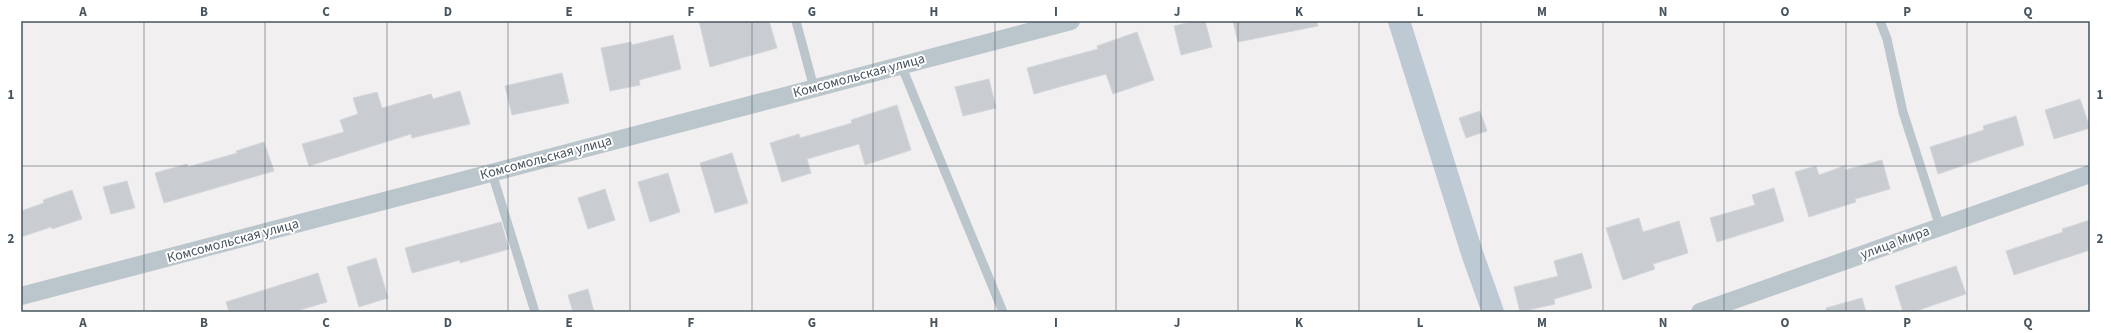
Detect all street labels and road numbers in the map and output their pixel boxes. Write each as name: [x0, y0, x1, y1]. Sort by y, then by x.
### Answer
street label: Комсомольская улица: [791, 49, 927, 103]
street label: Комсомольская улица: [478, 131, 614, 185]
street label: Комсомольская улица: [165, 214, 301, 268]
street label: улица Мира: [1858, 221, 1932, 265]

